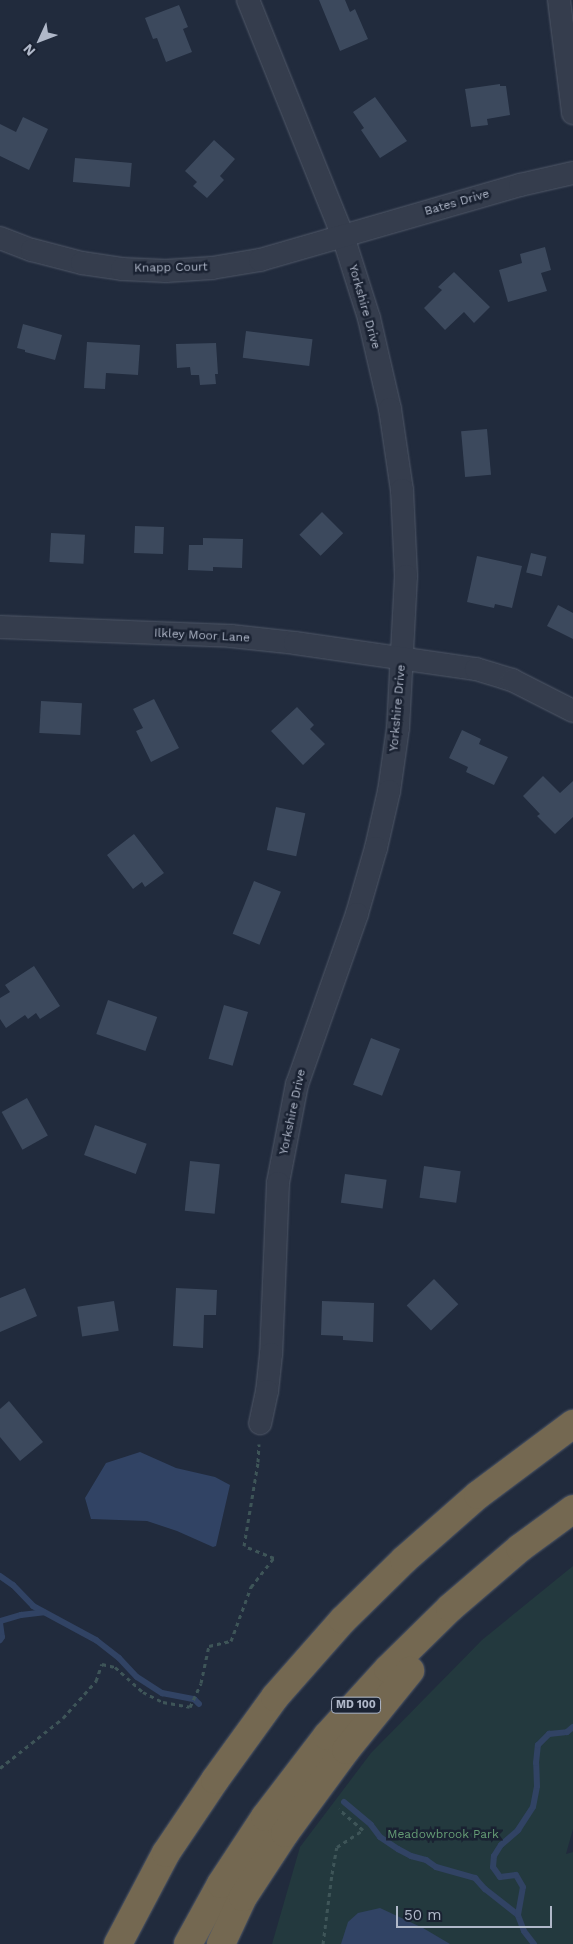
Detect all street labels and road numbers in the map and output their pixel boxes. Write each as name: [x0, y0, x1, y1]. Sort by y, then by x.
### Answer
street label: Bates Drive: [423, 187, 491, 219]
street label: Knapp Court: [134, 260, 208, 276]
street label: Yorkshire Drive: [345, 263, 383, 351]
street label: Ilkley Moor Lane: [153, 626, 251, 646]
street label: Yorkshire Drive: [387, 664, 409, 752]
street label: Yorkshire Drive: [277, 1068, 309, 1156]
road number: MD 100: [331, 1696, 381, 1714]

